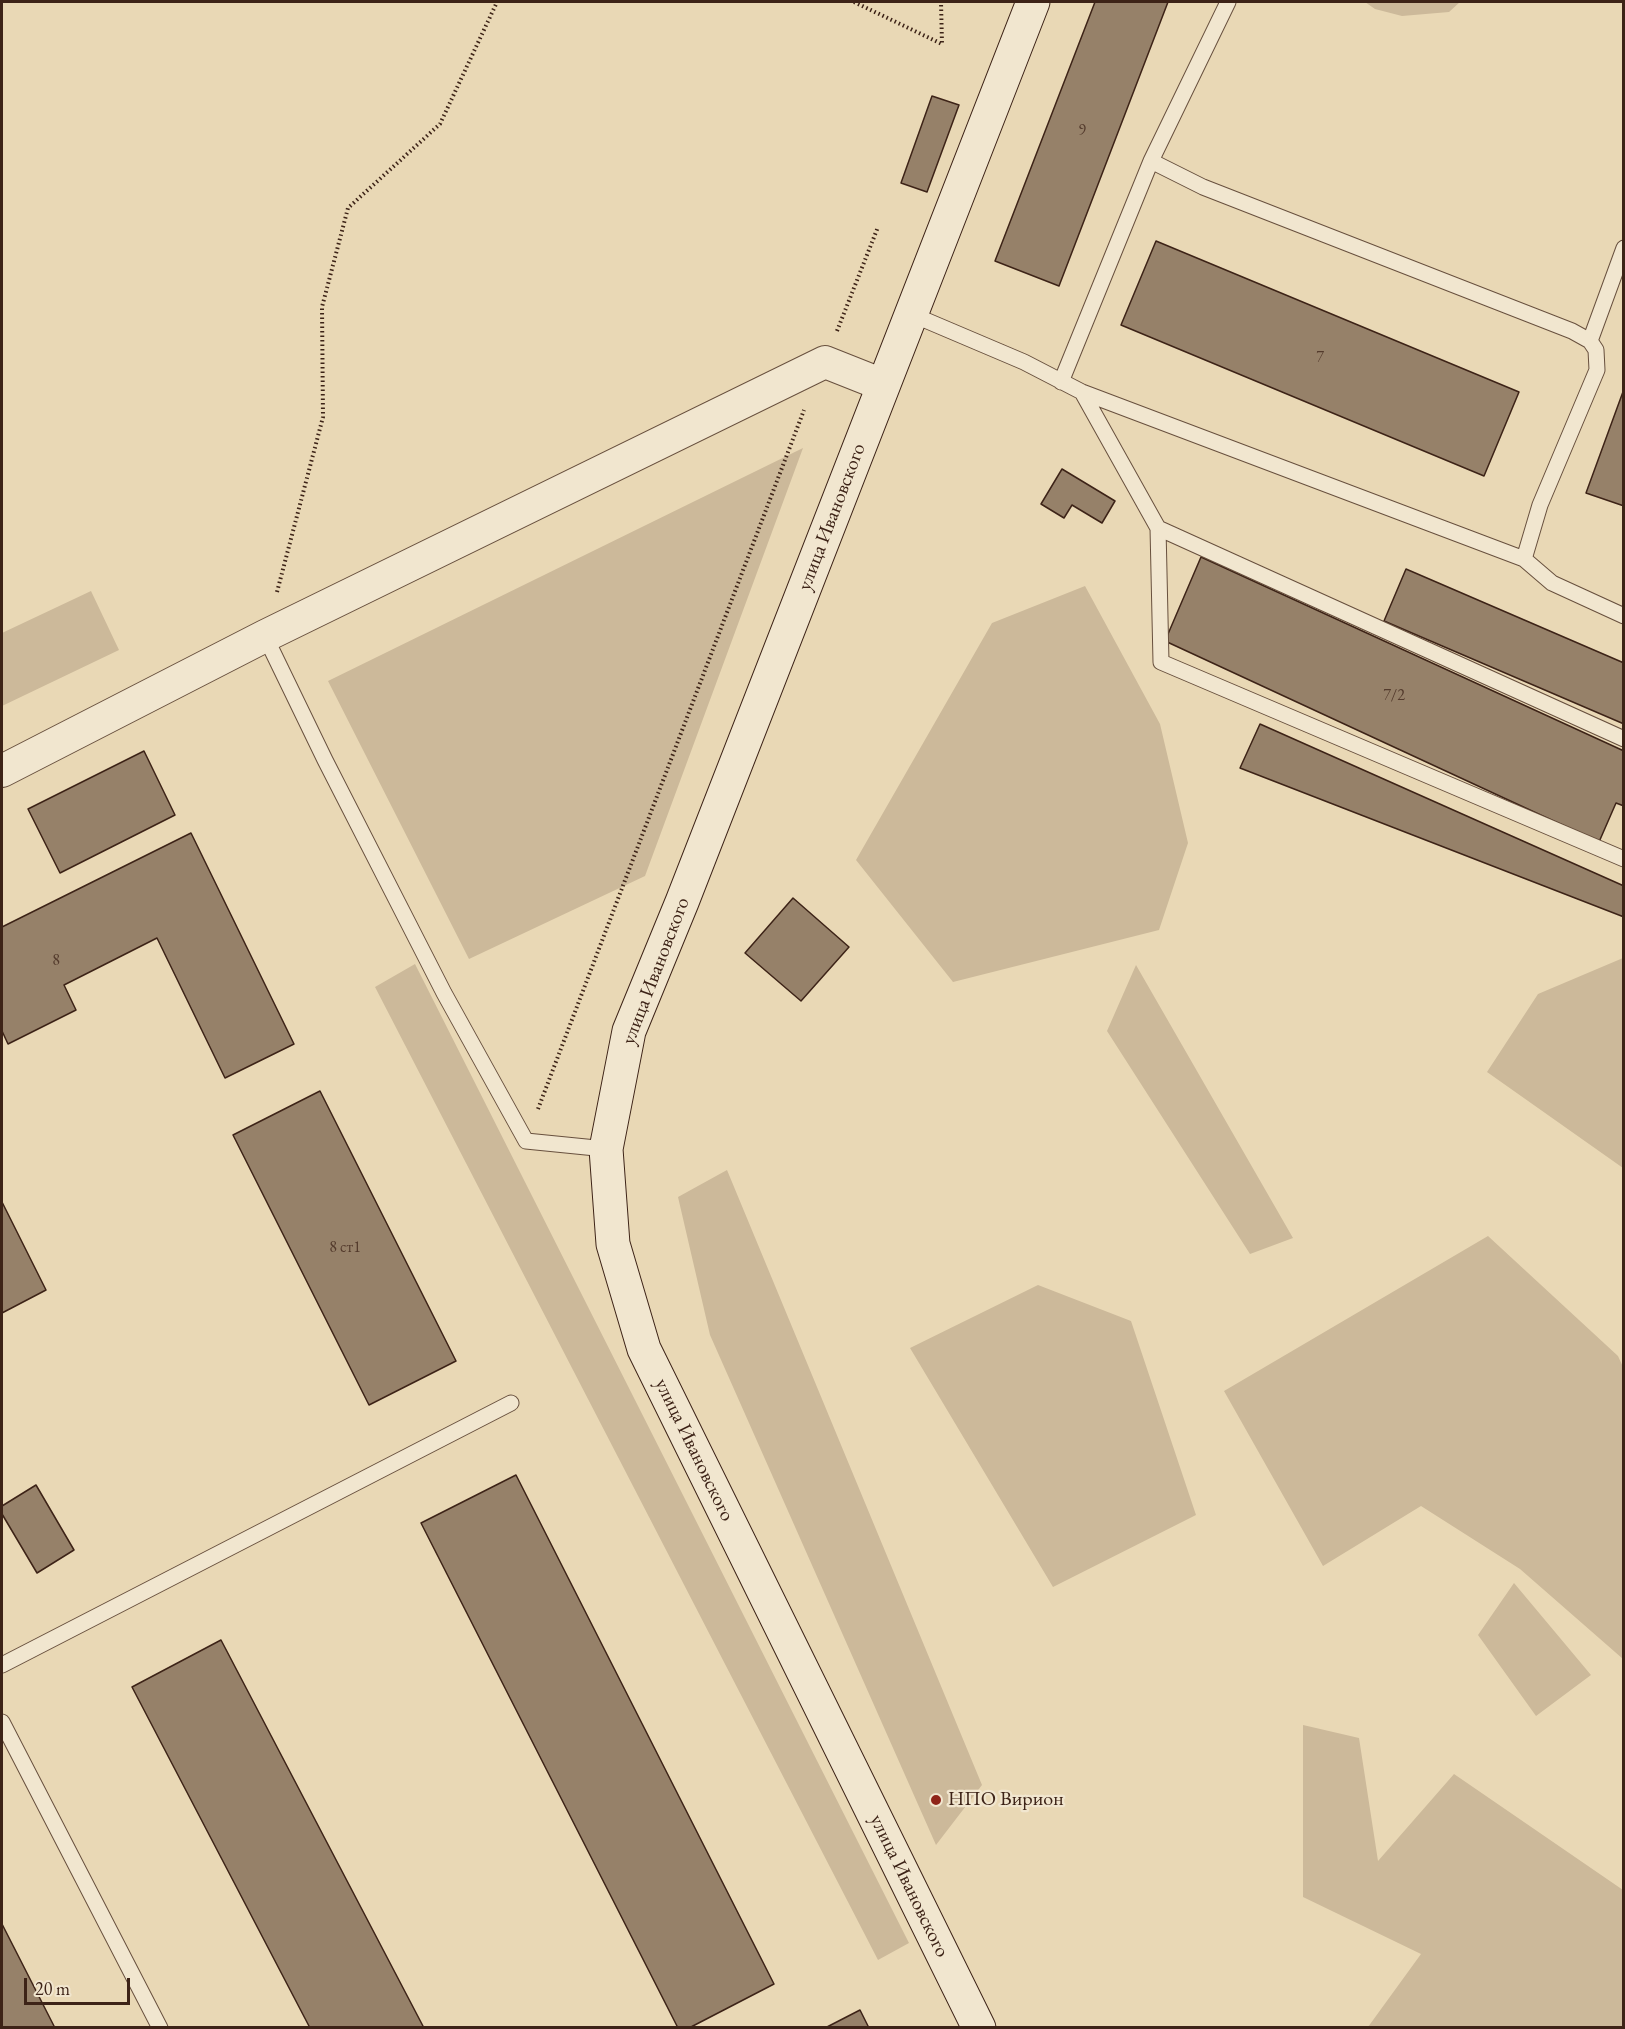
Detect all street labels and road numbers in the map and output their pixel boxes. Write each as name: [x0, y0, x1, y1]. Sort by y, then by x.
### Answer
street label: улица Ивановского: [793, 440, 871, 594]
street label: улица Ивановского: [617, 894, 695, 1048]
street label: улица Ивановского: [649, 1375, 739, 1525]
street label: улица Ивановского: [864, 1811, 954, 1961]

